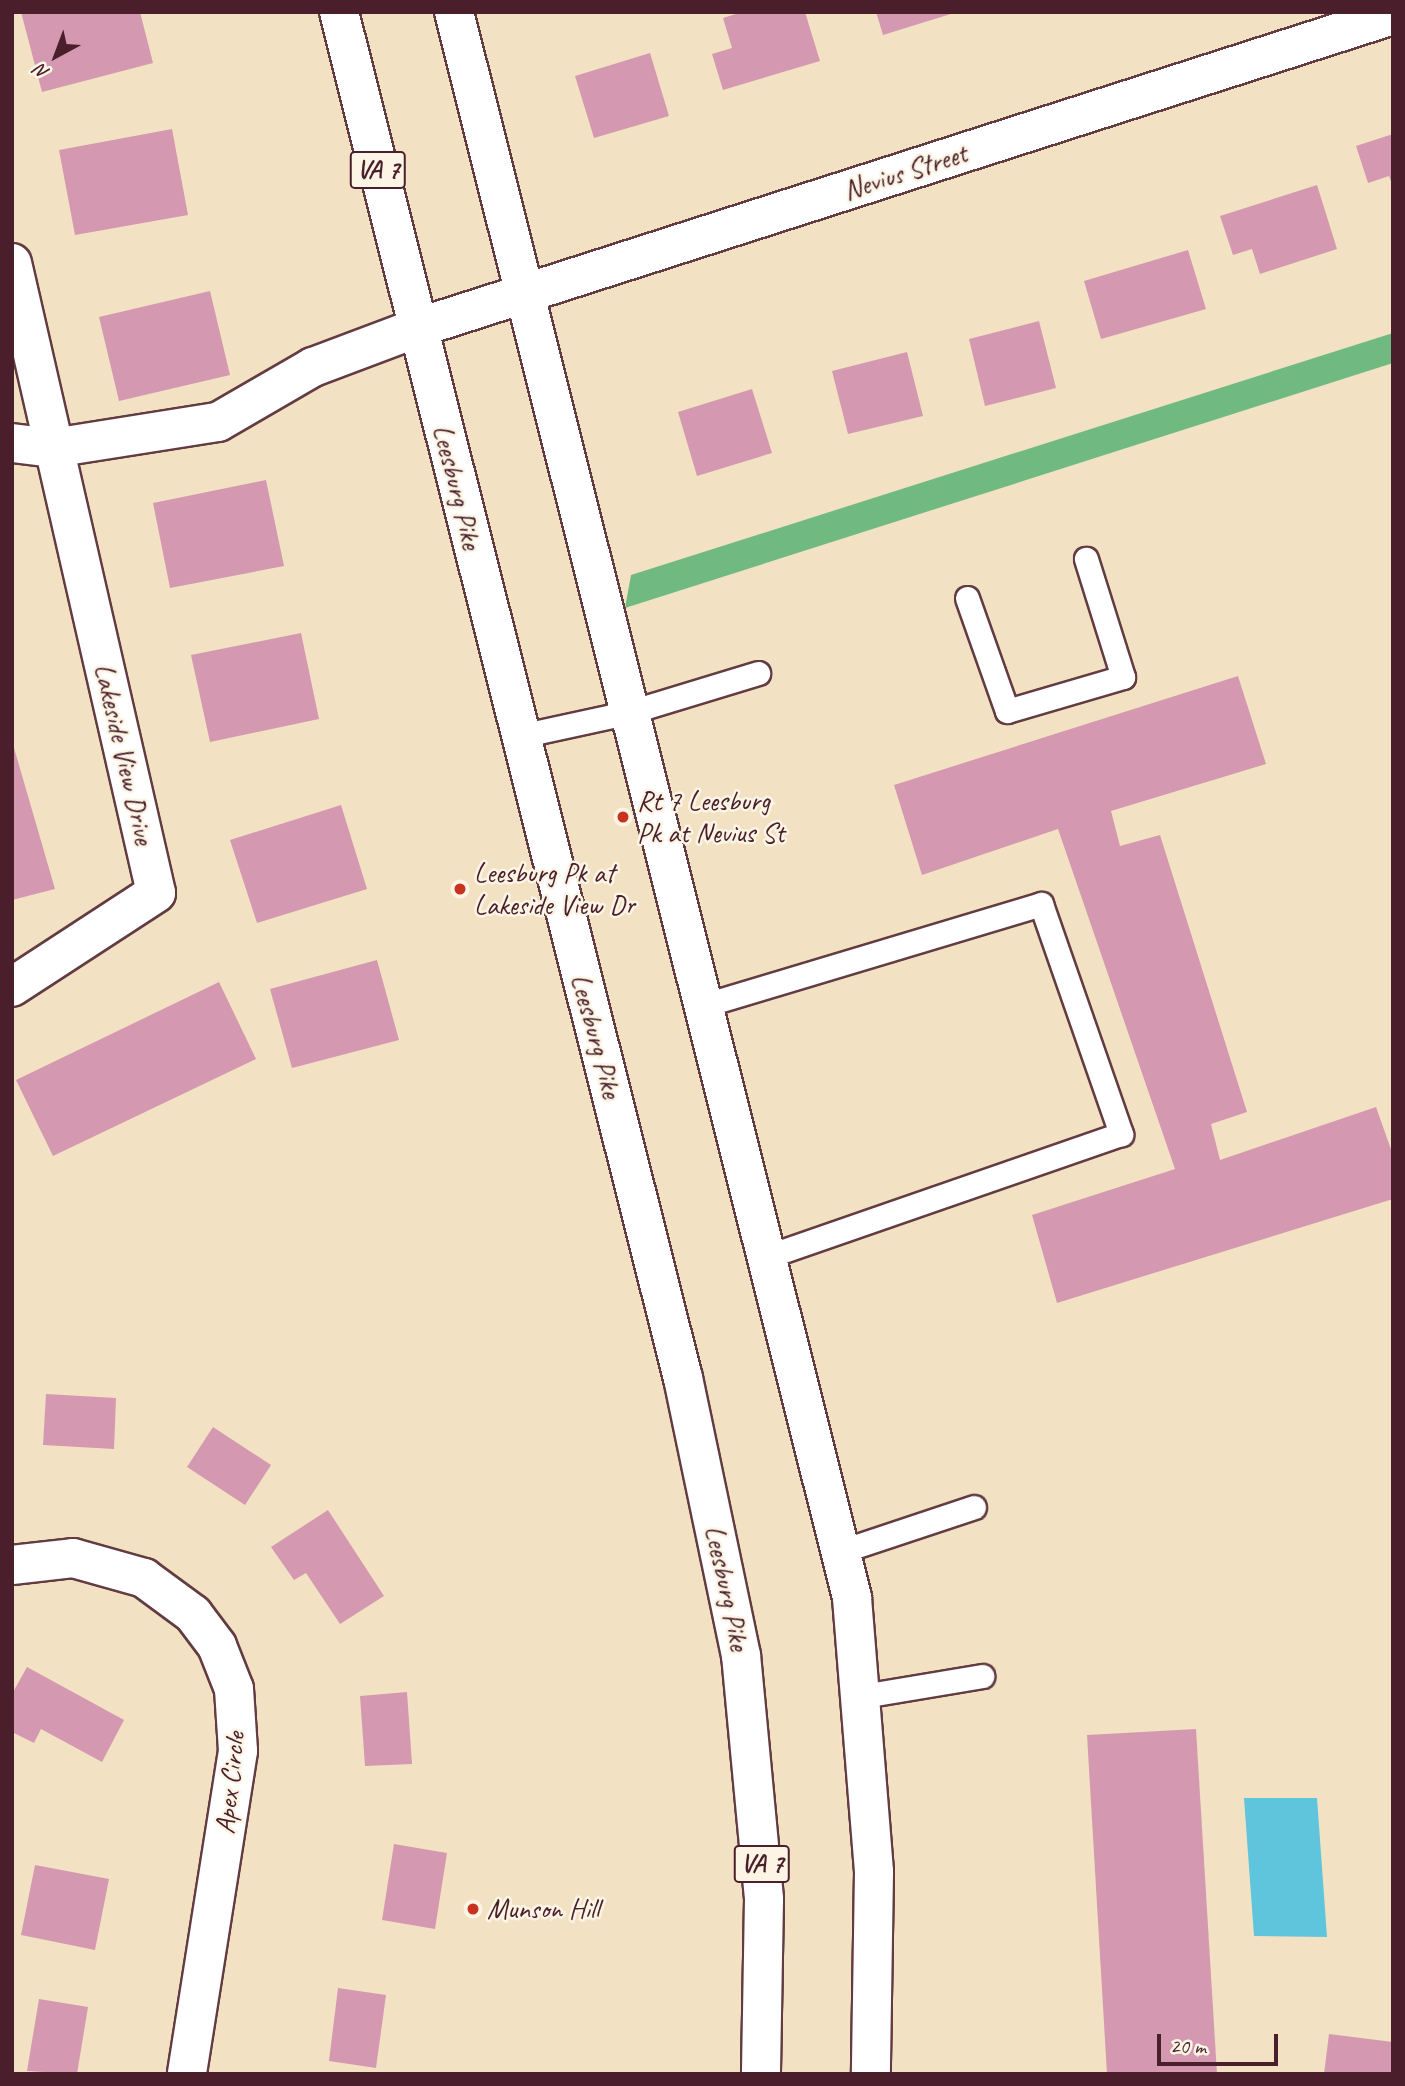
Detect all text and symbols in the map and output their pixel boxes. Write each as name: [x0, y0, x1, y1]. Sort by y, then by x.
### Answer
north arrow: [21, 21, 91, 91]
text: N: [30, 59, 55, 85]
street label: Nevius Street: [839, 136, 971, 208]
road number: VA 7: [348, 148, 408, 192]
street label: Leesburg Pike: [425, 421, 489, 553]
street label: Lakeside View Drive: [87, 660, 161, 848]
place label: Rt 7 Leesburg Pk at Nevius St: [637, 784, 786, 850]
marker: Rt 7 Leesburg Pk at Nevius St: [615, 809, 631, 825]
place label: Leesburg Pk at Lakeside View Dr: [474, 856, 635, 922]
marker: Leesburg Pk at Lakeside View Dr: [452, 881, 468, 897]
street label: Leesburg Pike: [563, 970, 629, 1102]
street label: Leesburg Pike: [697, 1522, 757, 1654]
street label: Apex Circle: [208, 1730, 252, 1836]
road number: VA 7: [732, 1842, 792, 1886]
place label: Munson Hill: [487, 1892, 599, 1926]
marker: Munson Hill: [465, 1901, 481, 1917]
scale bar: [1160, 2020, 1281, 2064]
text: 20 m: [1170, 2033, 1206, 2059]

